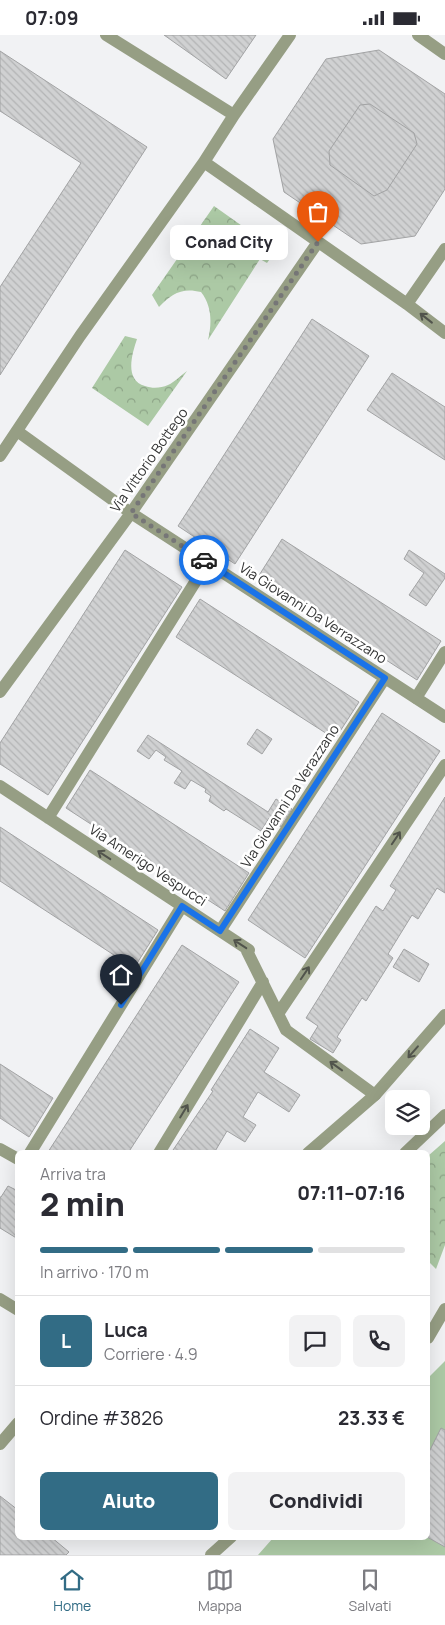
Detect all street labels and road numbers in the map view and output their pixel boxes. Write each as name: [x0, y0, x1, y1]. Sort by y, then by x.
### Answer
street label: Via Vittorio Bottego: [105, 404, 192, 516]
street label: Via Giovanni Da Verrazzano: [236, 558, 391, 668]
street label: Via Giovanni Da Verazzano: [236, 720, 343, 871]
street label: Via Amerigo Vespucci: [86, 819, 211, 910]

